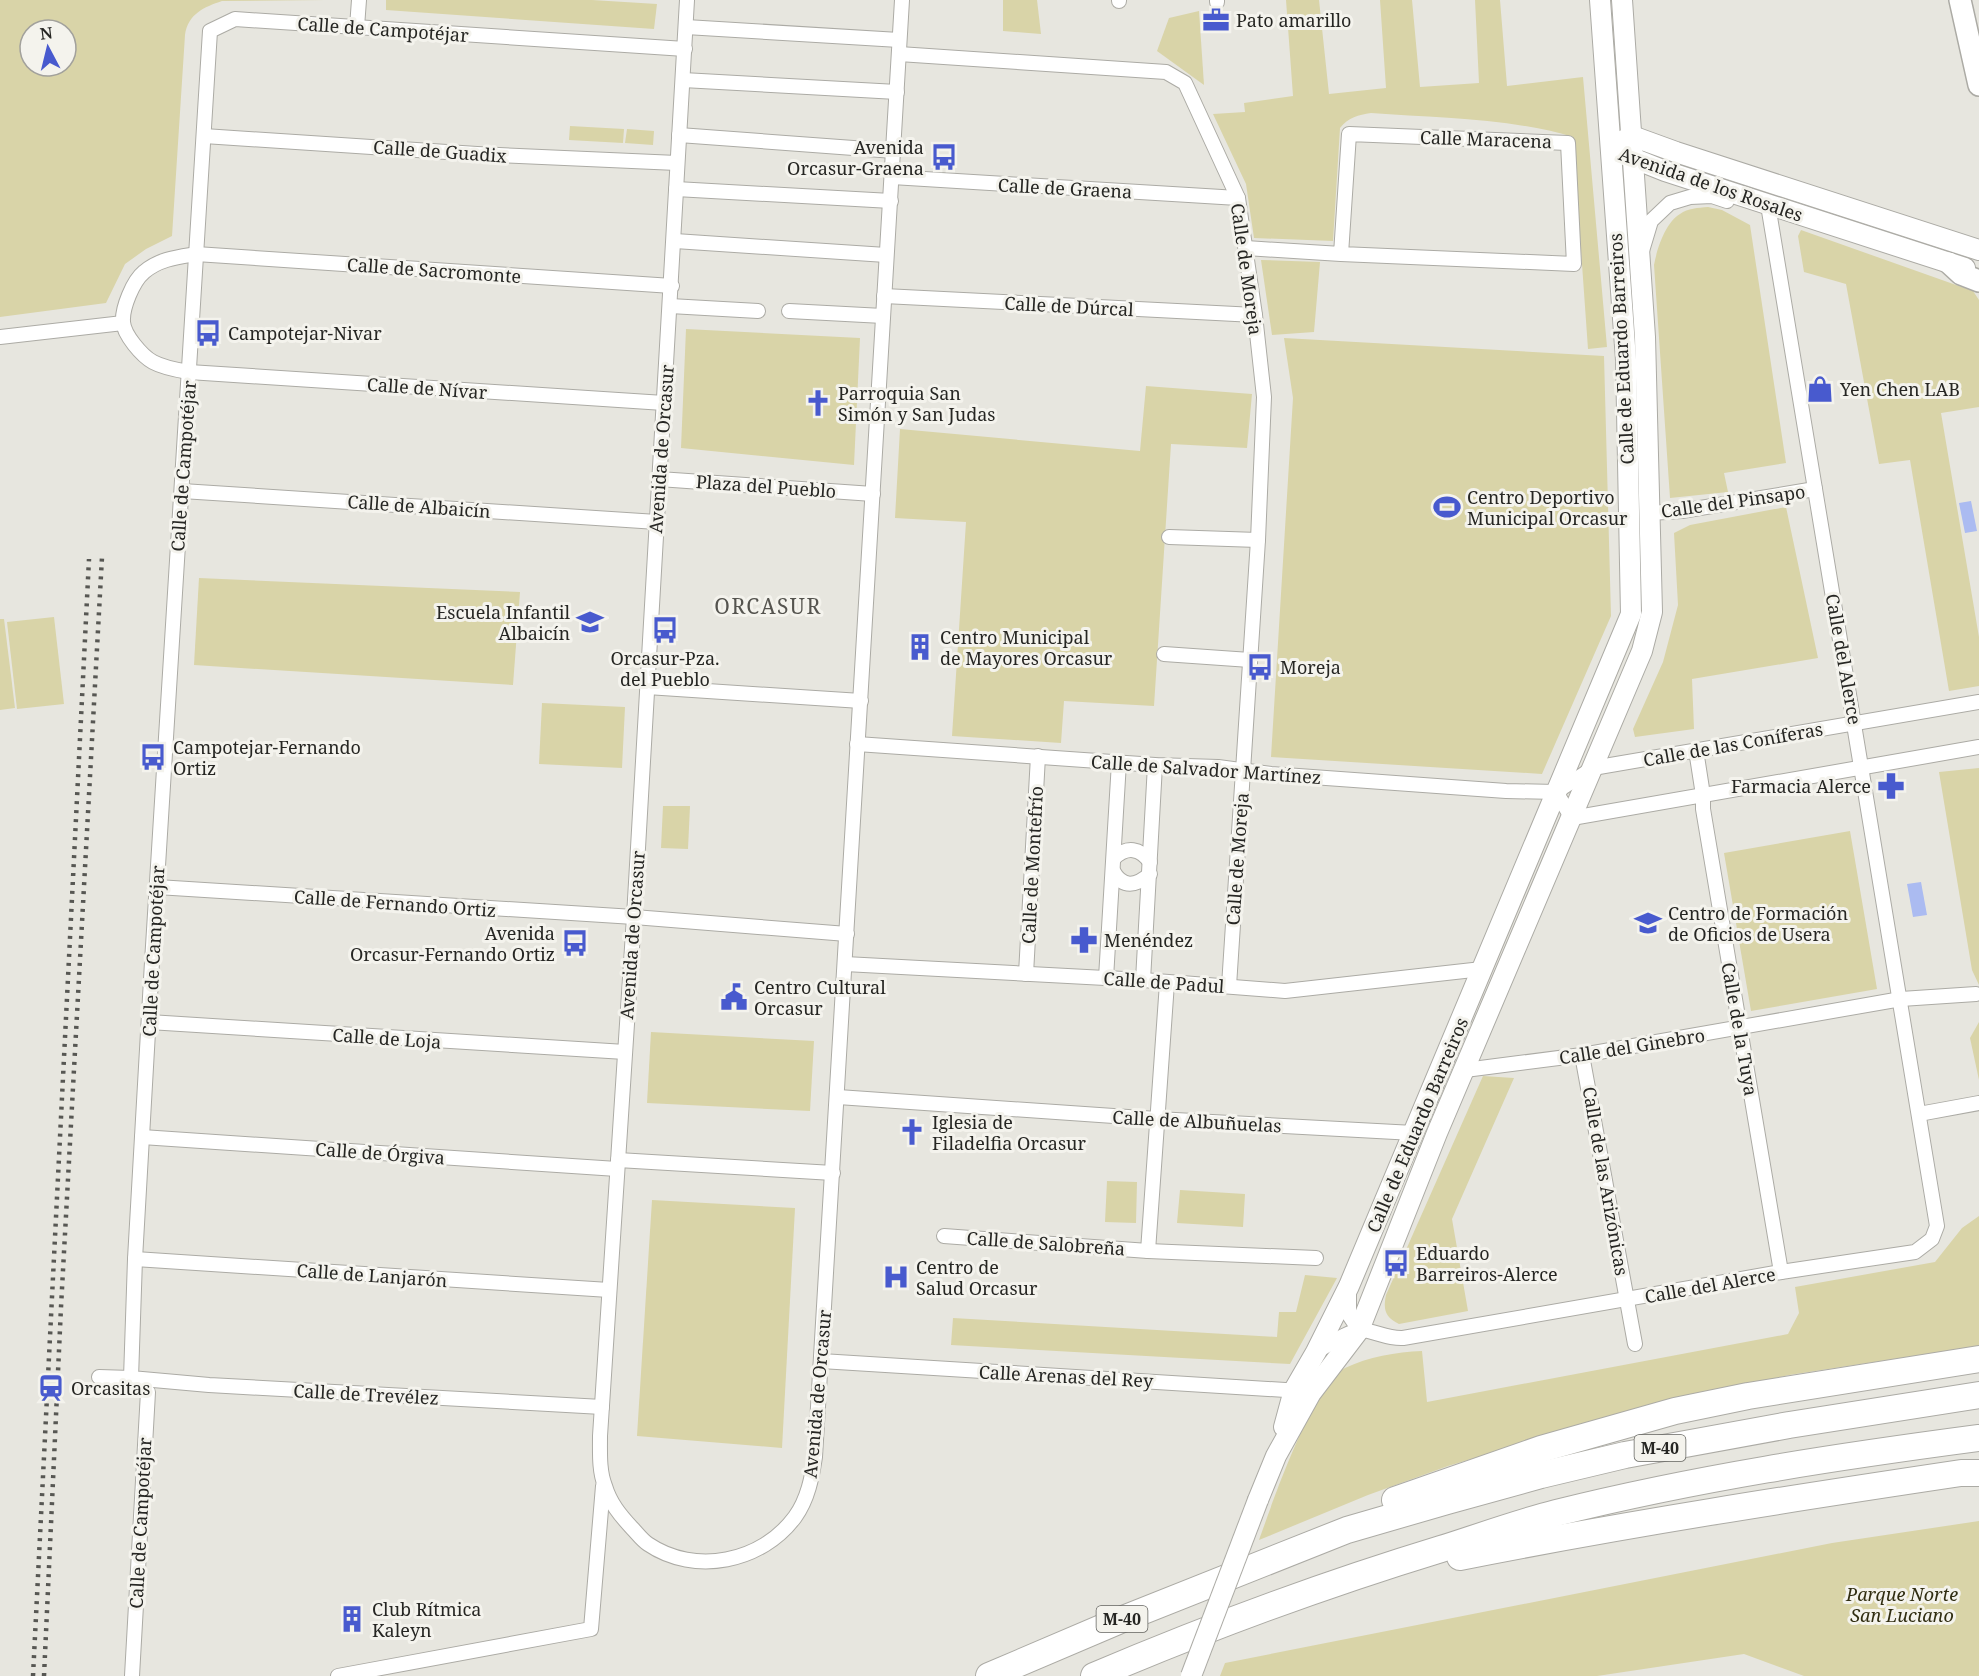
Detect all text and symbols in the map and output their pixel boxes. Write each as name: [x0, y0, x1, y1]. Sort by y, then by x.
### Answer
office icon: Pato amarillo: [1201, 5, 1231, 35]
place label: Pato amarillo: [1236, 8, 1351, 32]
street label: Calle de Campotéjar: [297, 11, 470, 47]
north arrow: [18, 18, 78, 78]
text: N: [39, 21, 54, 45]
street label: Calle Maracena: [1420, 125, 1552, 153]
street label: Calle de Guadix: [372, 134, 508, 168]
place label: Avenida Orcasur-Graena: [787, 135, 924, 180]
street label: Avenida de los Rosales: [1616, 141, 1806, 227]
bus stop icon: Avenida Orcasur-Graena: [929, 142, 959, 172]
street label: Calle de Graena: [997, 172, 1133, 204]
street label: Calle de Moreja: [1226, 202, 1268, 336]
street label: Calle de Eduardo Barreiros: [1603, 233, 1639, 465]
street label: Calle de Sacromonte: [346, 252, 522, 288]
street label: Calle de Dúrcal: [1004, 291, 1135, 321]
bus stop icon: Campotejar-Nivar: [193, 318, 223, 348]
place label: Campotejar-Nivar: [228, 321, 382, 345]
street label: Avenida de Orcasur: [643, 363, 679, 534]
street label: Calle de Nívar: [366, 372, 488, 404]
shop icon: Yen Chen LAB: [1805, 374, 1835, 404]
place label: Yen Chen LAB: [1839, 377, 1960, 401]
street label: Calle de Campotéjar: [165, 379, 201, 552]
place label: Parroquia San Simón y San Judas: [838, 381, 995, 426]
church icon: Parroquia San Simón y San Judas: [803, 388, 833, 418]
street label: Plaza del Pueblo: [695, 469, 837, 503]
street label: Calle del Pinsapo: [1659, 479, 1807, 523]
place label: Centro Deportivo Municipal Orcasur: [1467, 485, 1628, 530]
street label: Calle de Albaicín: [347, 489, 492, 523]
sports icon: Centro Deportivo Municipal Orcasur: [1432, 492, 1462, 522]
district label: ORCASUR: [714, 592, 822, 620]
street label: Calle del Alerce: [1821, 592, 1867, 726]
place label: Escuela Infantil Albaicín: [436, 600, 570, 645]
school or university icon: Escuela Infantil Albaicín: [575, 607, 605, 637]
bus stop icon: Orcasur-Pza. del Pueblo: [650, 615, 680, 645]
place label: Centro Municipal de Mayores Orcasur: [940, 625, 1113, 670]
building icon: Centro Municipal de Mayores Orcasur: [905, 632, 935, 662]
place label: Orcasur-Pza. del Pueblo: [610, 646, 720, 691]
bus stop icon: Moreja: [1245, 652, 1275, 682]
place label: Moreja: [1280, 655, 1341, 679]
street label: Calle de las Coníferas: [1641, 716, 1825, 772]
place label: Campotejar-Fernando Ortiz: [173, 735, 361, 780]
bus stop icon: Campotejar-Fernando Ortiz: [138, 742, 168, 772]
street label: Calle de Salvador Martínez: [1090, 749, 1322, 789]
pharmacy icon: Farmacia Alerce: [1876, 771, 1906, 801]
place label: Farmacia Alerce: [1731, 774, 1871, 798]
street label: Calle de Montefrío: [1016, 785, 1048, 945]
street label: Calle de Moreja: [1220, 792, 1254, 926]
street label: Avenida de Orcasur: [614, 849, 650, 1020]
street label: Calle de Campotéjar: [137, 864, 170, 1037]
street label: Calle de Fernando Ortiz: [293, 884, 497, 922]
place label: Centro de Formación de Oficios de Usera: [1668, 901, 1848, 946]
school or university icon: Centro de Formación de Oficios de Usera: [1633, 908, 1663, 938]
place label: Avenida Orcasur-Fernando Ortiz: [350, 921, 555, 966]
pharmacy icon: Menéndez: [1069, 925, 1099, 955]
bus stop icon: Avenida Orcasur-Fernando Ortiz: [560, 928, 590, 958]
place label: Menéndez: [1104, 928, 1193, 952]
street label: Calle de la Tuya: [1716, 960, 1764, 1098]
street label: Calle de Padul: [1103, 966, 1226, 998]
place label: Centro Cultural Orcasur: [754, 975, 886, 1020]
public building icon: Centro Cultural Orcasur: [719, 982, 749, 1012]
street label: Calle de Eduardo Barreiros: [1361, 1014, 1473, 1236]
street label: Calle de Loja: [332, 1022, 442, 1054]
street label: Calle del Ginebro: [1557, 1023, 1707, 1069]
street label: Calle de las Arizónicas: [1578, 1085, 1634, 1277]
street label: Calle de Albuñuelas: [1112, 1105, 1282, 1137]
place label: Iglesia de Filadelfia Orcasur: [932, 1110, 1086, 1155]
church icon: Iglesia de Filadelfia Orcasur: [897, 1117, 927, 1147]
street label: Calle de Órgiva: [314, 1136, 446, 1170]
street label: Calle de Salobreña: [966, 1225, 1126, 1261]
place label: Eduardo Barreiros-Alerce: [1416, 1241, 1558, 1286]
bus stop icon: Eduardo Barreiros-Alerce: [1381, 1248, 1411, 1278]
place label: Centro de Salud Orcasur: [916, 1255, 1038, 1300]
street label: Calle de Lanjarón: [296, 1258, 449, 1292]
hospital icon: Centro de Salud Orcasur: [881, 1262, 911, 1292]
street label: Calle del Alerce: [1643, 1262, 1777, 1308]
street label: Avenida de Orcasur: [798, 1308, 836, 1479]
street label: Calle Arenas del Rey: [978, 1359, 1155, 1393]
station icon: Orcasitas: [36, 1373, 66, 1403]
place label: Orcasitas: [71, 1376, 150, 1400]
street label: Calle de Trevélez: [293, 1378, 439, 1410]
road number: M-40: [1634, 1435, 1686, 1461]
street label: Calle de Campotéjar: [124, 1436, 157, 1609]
park label: Parque Norte San Luciano: [1845, 1582, 1958, 1627]
place label: Club Rítmica Kaleyn: [372, 1597, 481, 1642]
building icon: Club Rítmica Kaleyn: [337, 1604, 367, 1634]
road number: M-40: [1096, 1606, 1148, 1632]

